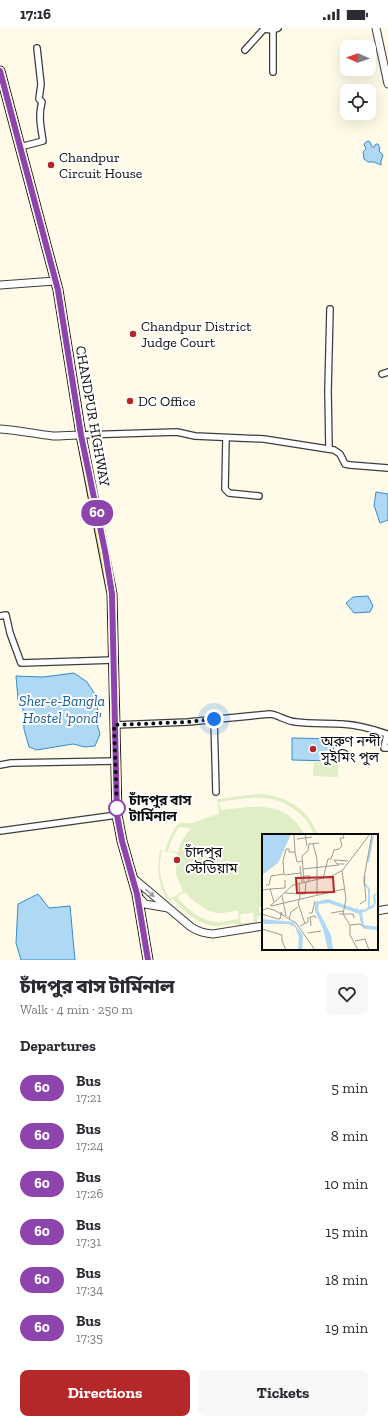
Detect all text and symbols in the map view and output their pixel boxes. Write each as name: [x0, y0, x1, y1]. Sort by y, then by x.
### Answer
text: 17:16: [20, 5, 51, 23]
north arrow: [340, 40, 376, 76]
map controls: [340, 40, 376, 120]
button: locate: [340, 84, 376, 120]
place label: Chandpur Circuit House: [59, 149, 143, 182]
marker: Chandpur Circuit House: [46, 160, 56, 170]
place label: Chandpur District Judge Court: [141, 318, 252, 351]
marker: Chandpur District Judge Court: [128, 329, 138, 339]
street label: CHANDPUR HIGHWAY: [72, 344, 113, 488]
place label: DC Office: [138, 393, 196, 410]
marker: DC Office: [125, 396, 135, 406]
line badge: 60: [79, 500, 115, 526]
text: 60: [89, 504, 105, 521]
water label: Sher-e-Bangla Hostel 'pond': [19, 692, 105, 727]
your location: [204, 709, 224, 729]
place label: অরুণ নন্দী সুইমিং পুল: [320, 733, 381, 766]
marker: অরুণ নন্দী সুইমিং পুল: [308, 744, 318, 754]
place label: চাঁদপুর বাস টার্মিনাল: [128, 791, 192, 825]
marker: চাঁদপুর বাস টার্মিনাল: [108, 799, 126, 817]
inset map: [262, 834, 378, 950]
place label: চাঁদপুর স্টেডিয়াম: [184, 843, 238, 877]
marker: চাঁদপুর স্টেডিয়াম: [172, 855, 182, 865]
one-way arrow: [145, 888, 156, 897]
button: heart: [326, 973, 368, 1015]
text: চাঁদপুর বাস টার্মিনাল: [20, 975, 175, 998]
text: Walk · 4 min · 250 m: [20, 1002, 133, 1017]
text: Departures: [20, 1037, 96, 1055]
text: Bus: [76, 1072, 101, 1090]
text: 60: [34, 1079, 50, 1096]
text: 5 min: [331, 1079, 368, 1097]
text: 17:21: [76, 1090, 102, 1105]
text: Bus: [76, 1120, 101, 1138]
text: 60: [34, 1127, 50, 1144]
text: 8 min: [331, 1127, 368, 1145]
text: 17:24: [76, 1138, 104, 1153]
text: Bus: [76, 1168, 101, 1186]
text: 60: [34, 1175, 50, 1192]
text: 10 min: [324, 1175, 368, 1193]
text: 17:26: [76, 1186, 103, 1201]
text: Bus: [76, 1216, 101, 1234]
text: 60: [34, 1223, 50, 1240]
text: 15 min: [325, 1223, 368, 1241]
text: 17:31: [76, 1234, 101, 1249]
text: Bus: [76, 1264, 101, 1282]
text: 60: [34, 1271, 50, 1288]
text: 18 min: [325, 1271, 368, 1289]
text: 17:34: [76, 1282, 103, 1297]
text: Bus: [76, 1312, 101, 1330]
text: 60: [34, 1319, 50, 1336]
text: 19 min: [325, 1319, 368, 1337]
text: 17:35: [76, 1330, 103, 1345]
button: Directions: [20, 1370, 190, 1416]
button: Tickets: [198, 1370, 368, 1416]

